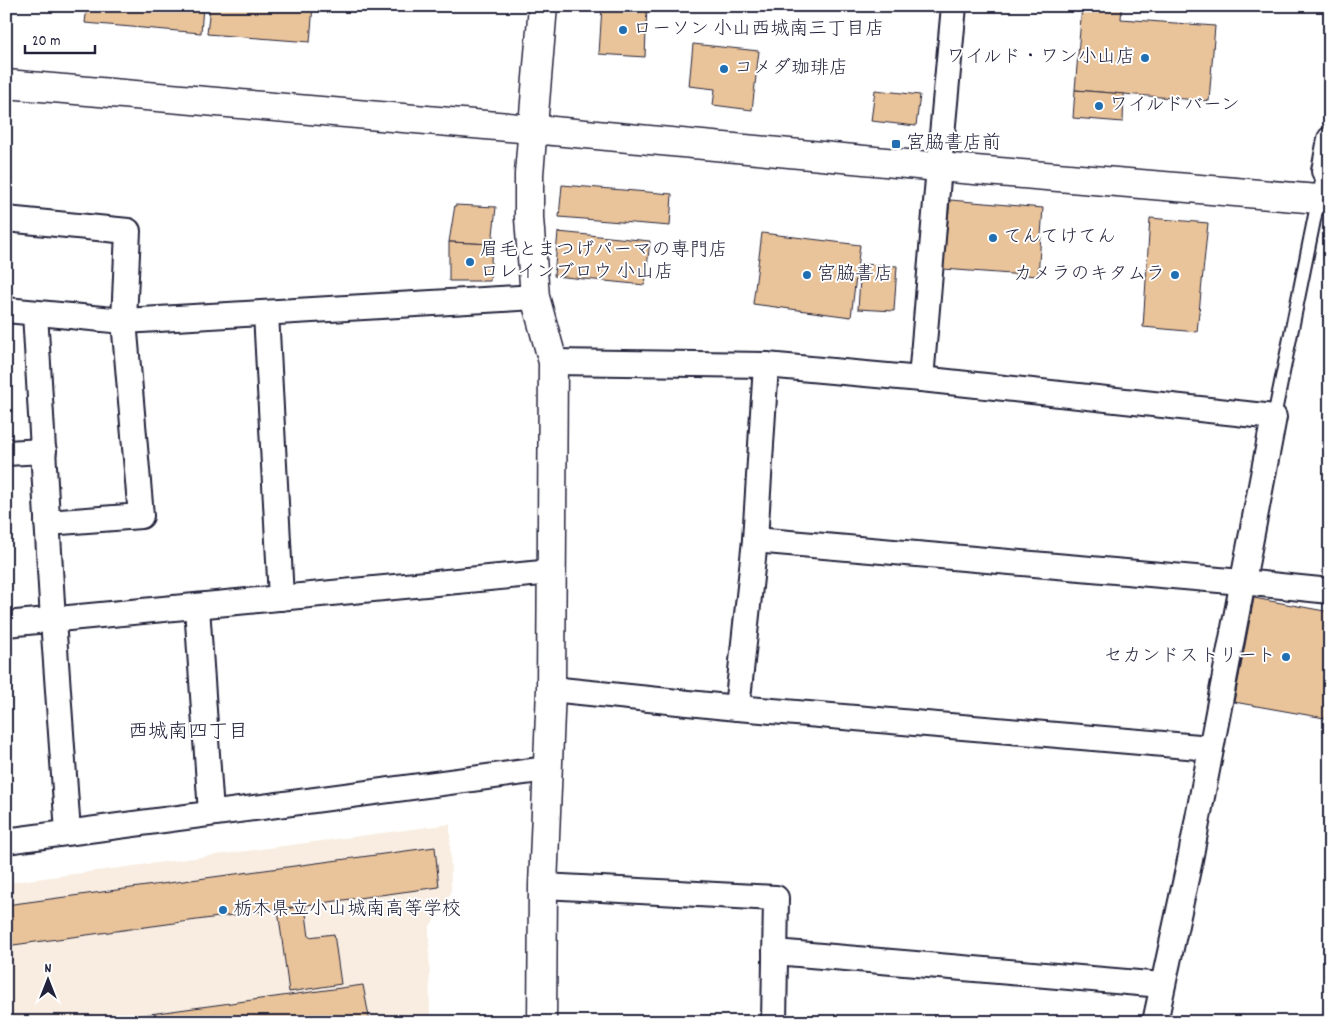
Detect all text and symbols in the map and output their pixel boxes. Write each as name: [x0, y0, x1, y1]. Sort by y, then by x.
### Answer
place label: ローソン 小山西城南三丁目店: [633, 17, 884, 44]
scale bar: [25, 22, 95, 54]
marker: ローソン 小山西城南三丁目店: [617, 24, 629, 36]
text: 20 m: [32, 31, 60, 53]
place label: ワイルド・ワン小山店: [946, 45, 1135, 72]
marker: ワイルド・ワン小山店: [1139, 52, 1151, 64]
place label: コメダ珈琲店: [734, 56, 848, 83]
marker: コメダ珈琲店: [718, 63, 730, 75]
place label: ワイルドバーン: [1109, 93, 1240, 120]
marker: ワイルドバーン: [1093, 100, 1105, 112]
place label: 宮脇書店前: [906, 131, 1001, 158]
marker: 宮脇書店前: [890, 138, 902, 150]
place label: てんてけてん: [1003, 225, 1116, 252]
marker: てんてけてん: [987, 232, 999, 244]
place label: 眉毛とまつげパーマの専門店 ロレインブロウ 小山店: [480, 238, 727, 287]
marker: 眉毛とまつげパーマの専門店 ロレインブロウ 小山店: [464, 256, 476, 268]
place label: 宮脇書店: [817, 262, 893, 289]
place label: カメラのキタムラ: [1013, 262, 1165, 289]
marker: 宮脇書店: [801, 269, 813, 281]
marker: カメラのキタムラ: [1169, 269, 1181, 281]
place label: セカンドストリート: [1103, 644, 1276, 671]
marker: セカンドストリート: [1280, 651, 1292, 663]
district label: 西城南四丁目: [128, 719, 248, 747]
place label: 栃木県立小山城南高等学校: [233, 897, 461, 924]
marker: 栃木県立小山城南高等学校: [217, 904, 229, 916]
north arrow: [22, 956, 72, 1006]
text: N: [45, 959, 52, 979]

